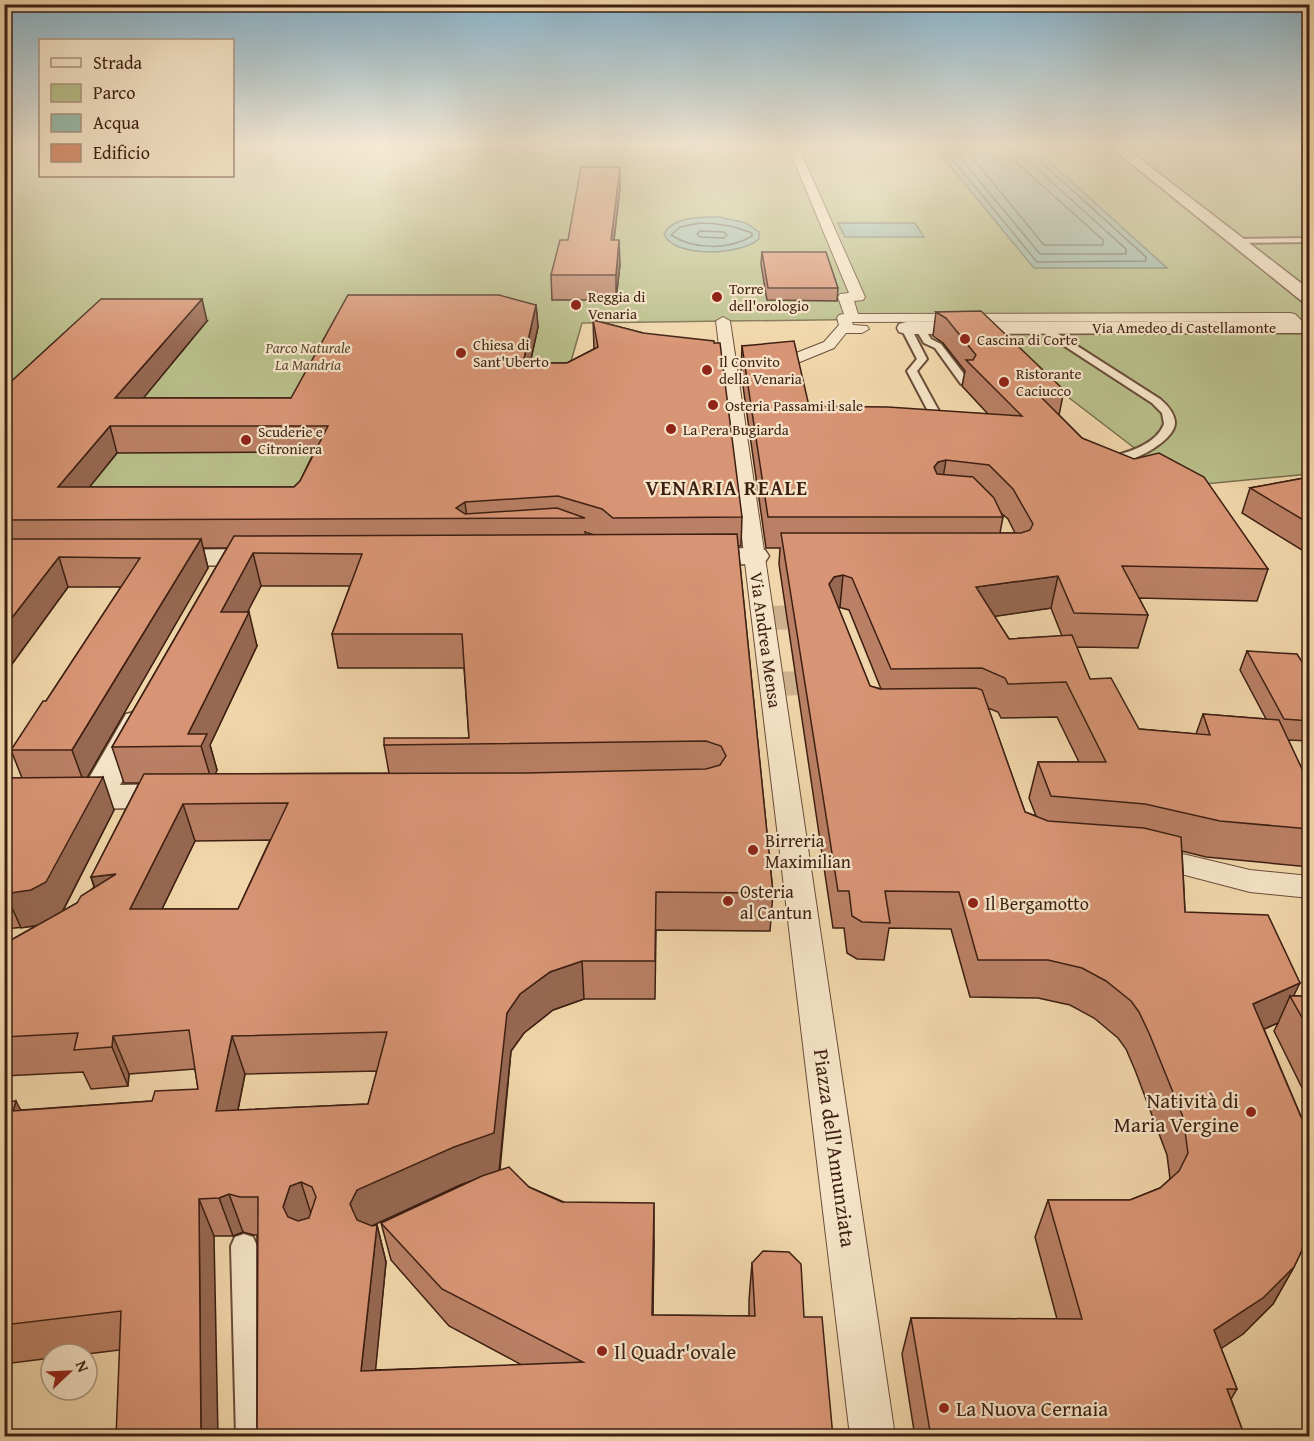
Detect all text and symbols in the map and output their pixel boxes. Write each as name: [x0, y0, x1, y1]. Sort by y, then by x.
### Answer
legend: [39, 39, 234, 177]
text: Strada: [93, 49, 143, 76]
text: Parco: [93, 79, 136, 106]
text: Acqua: [93, 109, 140, 136]
text: Edificio: [93, 139, 150, 166]
place label: Torre dell'orologio: [729, 278, 809, 316]
place label: Reggia di Venaria: [588, 286, 645, 324]
marker: Torre dell'orologio: [710, 290, 724, 304]
marker: Reggia di Venaria: [569, 298, 583, 312]
street label: Via Amedeo di Castellamonte: [1092, 317, 1276, 338]
place label: Cascina di Corte: [977, 329, 1078, 350]
marker: Cascina di Corte: [958, 332, 972, 346]
place label: Chiesa di Sant'Uberto: [473, 334, 549, 372]
park label: Parco Naturale La Mandria: [264, 337, 351, 375]
marker: Chiesa di Sant'Uberto: [454, 346, 468, 360]
place label: Il Convito della Venaria: [719, 351, 802, 389]
marker: Il Convito della Venaria: [700, 363, 714, 377]
place label: Ristorante Caciucco: [1016, 363, 1082, 401]
marker: Ristorante Caciucco: [997, 375, 1011, 389]
place label: Osteria Passami il sale: [725, 395, 863, 416]
marker: Osteria Passami il sale: [706, 398, 720, 412]
place label: La Pera Bugiarda: [683, 419, 789, 440]
place label: Scuderie e Citroniera: [258, 421, 323, 459]
marker: La Pera Bugiarda: [664, 422, 678, 436]
marker: Scuderie e Citroniera: [239, 433, 253, 447]
district label: VENARIA REALE: [645, 473, 809, 502]
street label: Via Andrea Mensa: [743, 570, 789, 710]
place label: Birreria Maximilian: [765, 827, 851, 875]
marker: Birreria Maximilian: [746, 843, 760, 857]
place label: Osteria al Cantun: [740, 878, 812, 926]
place label: Il Bergamotto: [985, 890, 1089, 917]
marker: Osteria al Cantun: [721, 894, 735, 908]
marker: Il Bergamotto: [966, 896, 980, 910]
street label: Piazza dell'Annunziata: [806, 1047, 864, 1249]
place label: Natività di Maria Vergine: [1114, 1085, 1239, 1140]
marker: Natività di Maria Vergine: [1244, 1105, 1258, 1119]
place label: Il Quadr'ovale: [614, 1336, 736, 1367]
north arrow: [39, 1342, 99, 1402]
marker: Il Quadr'ovale: [595, 1344, 609, 1358]
text: N: [70, 1357, 96, 1376]
place label: La Nuova Cernaia: [956, 1393, 1108, 1424]
marker: La Nuova Cernaia: [937, 1401, 951, 1415]

